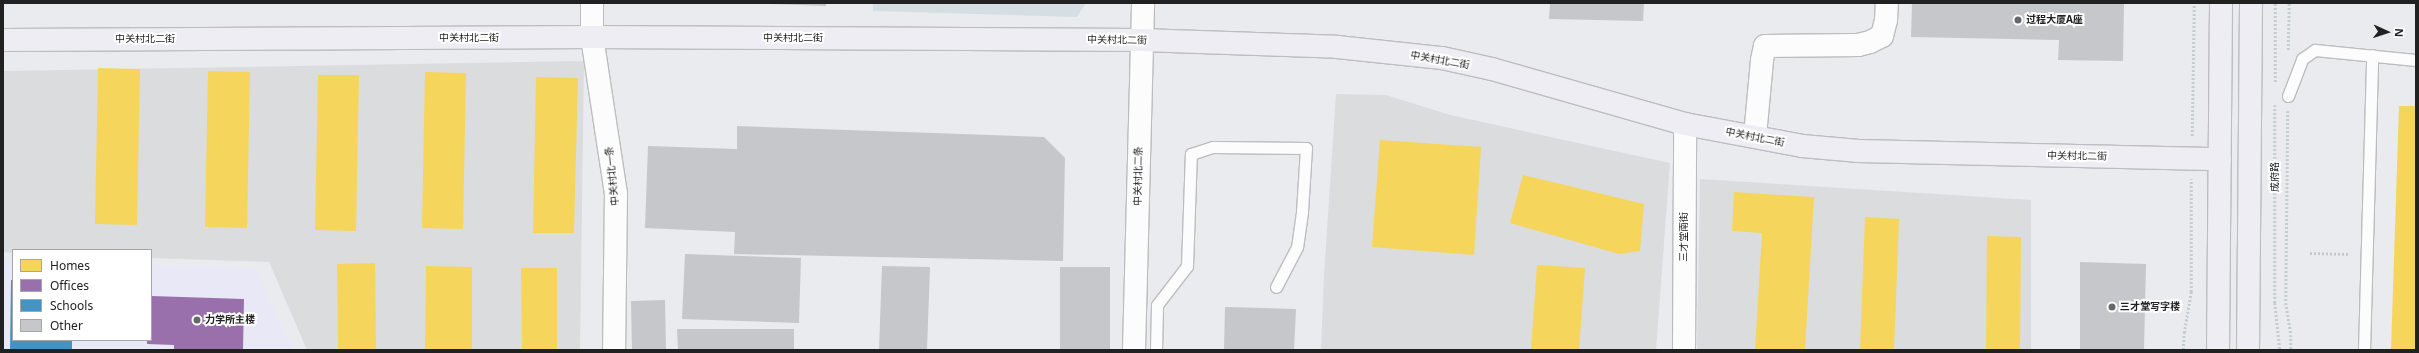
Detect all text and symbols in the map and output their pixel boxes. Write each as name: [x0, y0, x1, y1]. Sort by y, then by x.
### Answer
north arrow: [2367, 12, 2407, 52]
place label: 过程大厦A座: [2026, 14, 2083, 26]
marker: 过程大厦A座: [2013, 15, 2023, 25]
text: N: [2392, 28, 2407, 38]
street label: 中关村北二街: [439, 32, 499, 44]
street label: 中关村北二街: [763, 32, 823, 44]
street label: 中关村北二街: [115, 33, 175, 45]
street label: 中关村北二街: [1087, 33, 1147, 47]
street label: 中关村北二街: [1409, 49, 1471, 71]
street label: 中关村北二街: [1724, 125, 1786, 149]
street label: 中关村北一条: [603, 146, 621, 206]
street label: 中关村北二条: [1131, 146, 1145, 206]
street label: 中关村北二街: [2047, 149, 2107, 163]
street label: 成府路: [2269, 162, 2281, 192]
street label: 三才堂南街: [1678, 212, 1690, 262]
legend: [12, 249, 152, 341]
text: Homes: [50, 257, 90, 274]
text: Offices: [50, 277, 89, 294]
text: Schools: [50, 297, 93, 314]
place label: 三才堂写字楼: [2120, 301, 2180, 313]
marker: 三才堂写字楼: [2107, 302, 2117, 312]
place label: 力学所主楼: [205, 314, 255, 326]
marker: 力学所主楼: [192, 315, 202, 325]
text: Other: [50, 317, 83, 334]

